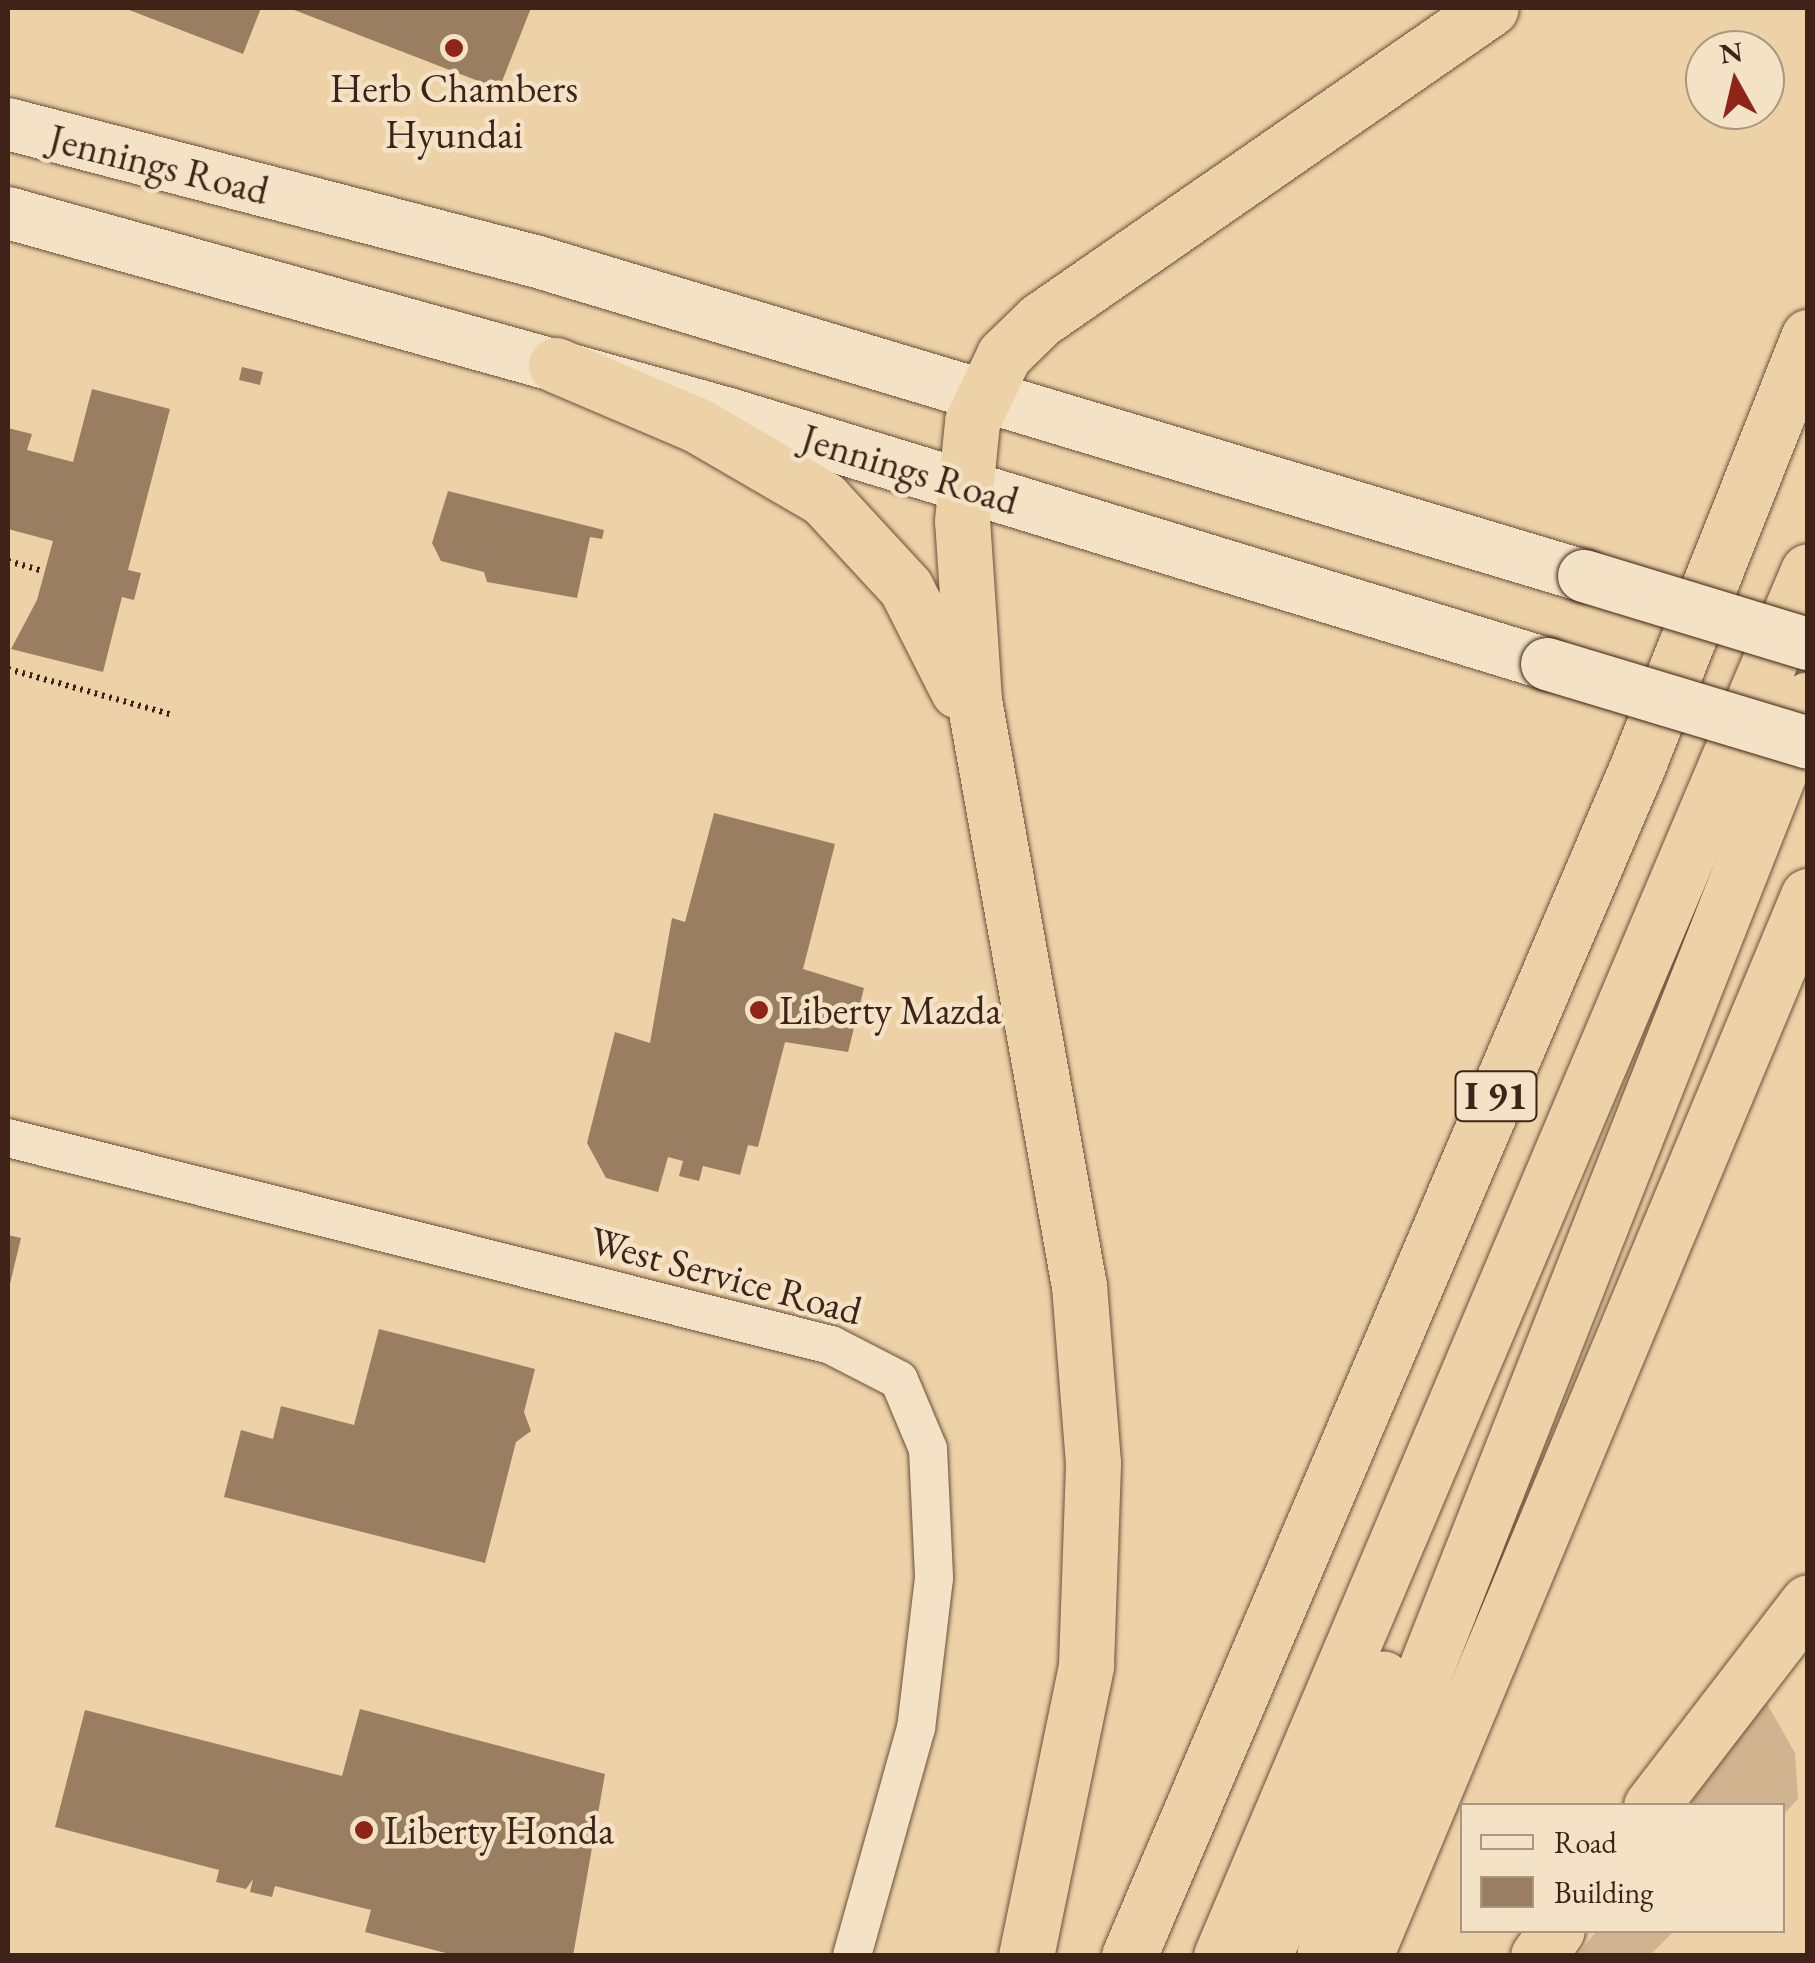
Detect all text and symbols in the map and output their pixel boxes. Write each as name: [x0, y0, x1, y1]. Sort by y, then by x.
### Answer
north arrow: [1685, 30, 1785, 130]
text: N: [1717, 33, 1745, 72]
marker: Herb Chambers Hyundai: [443, 37, 465, 59]
place label: Herb Chambers Hyundai: [330, 64, 578, 158]
street label: Jennings Road: [44, 114, 274, 214]
street label: Jennings Road: [796, 413, 1024, 525]
place label: Liberty Mazda: [779, 986, 1001, 1034]
marker: Liberty Mazda: [748, 999, 770, 1021]
road number: I 91: [1454, 1063, 1538, 1129]
street label: West Service Road: [585, 1216, 867, 1334]
legend: [1460, 1803, 1785, 1933]
place label: Liberty Honda: [384, 1806, 614, 1854]
marker: Liberty Honda: [353, 1819, 375, 1841]
text: Road: [1554, 1823, 1617, 1862]
text: Building: [1554, 1873, 1653, 1912]

